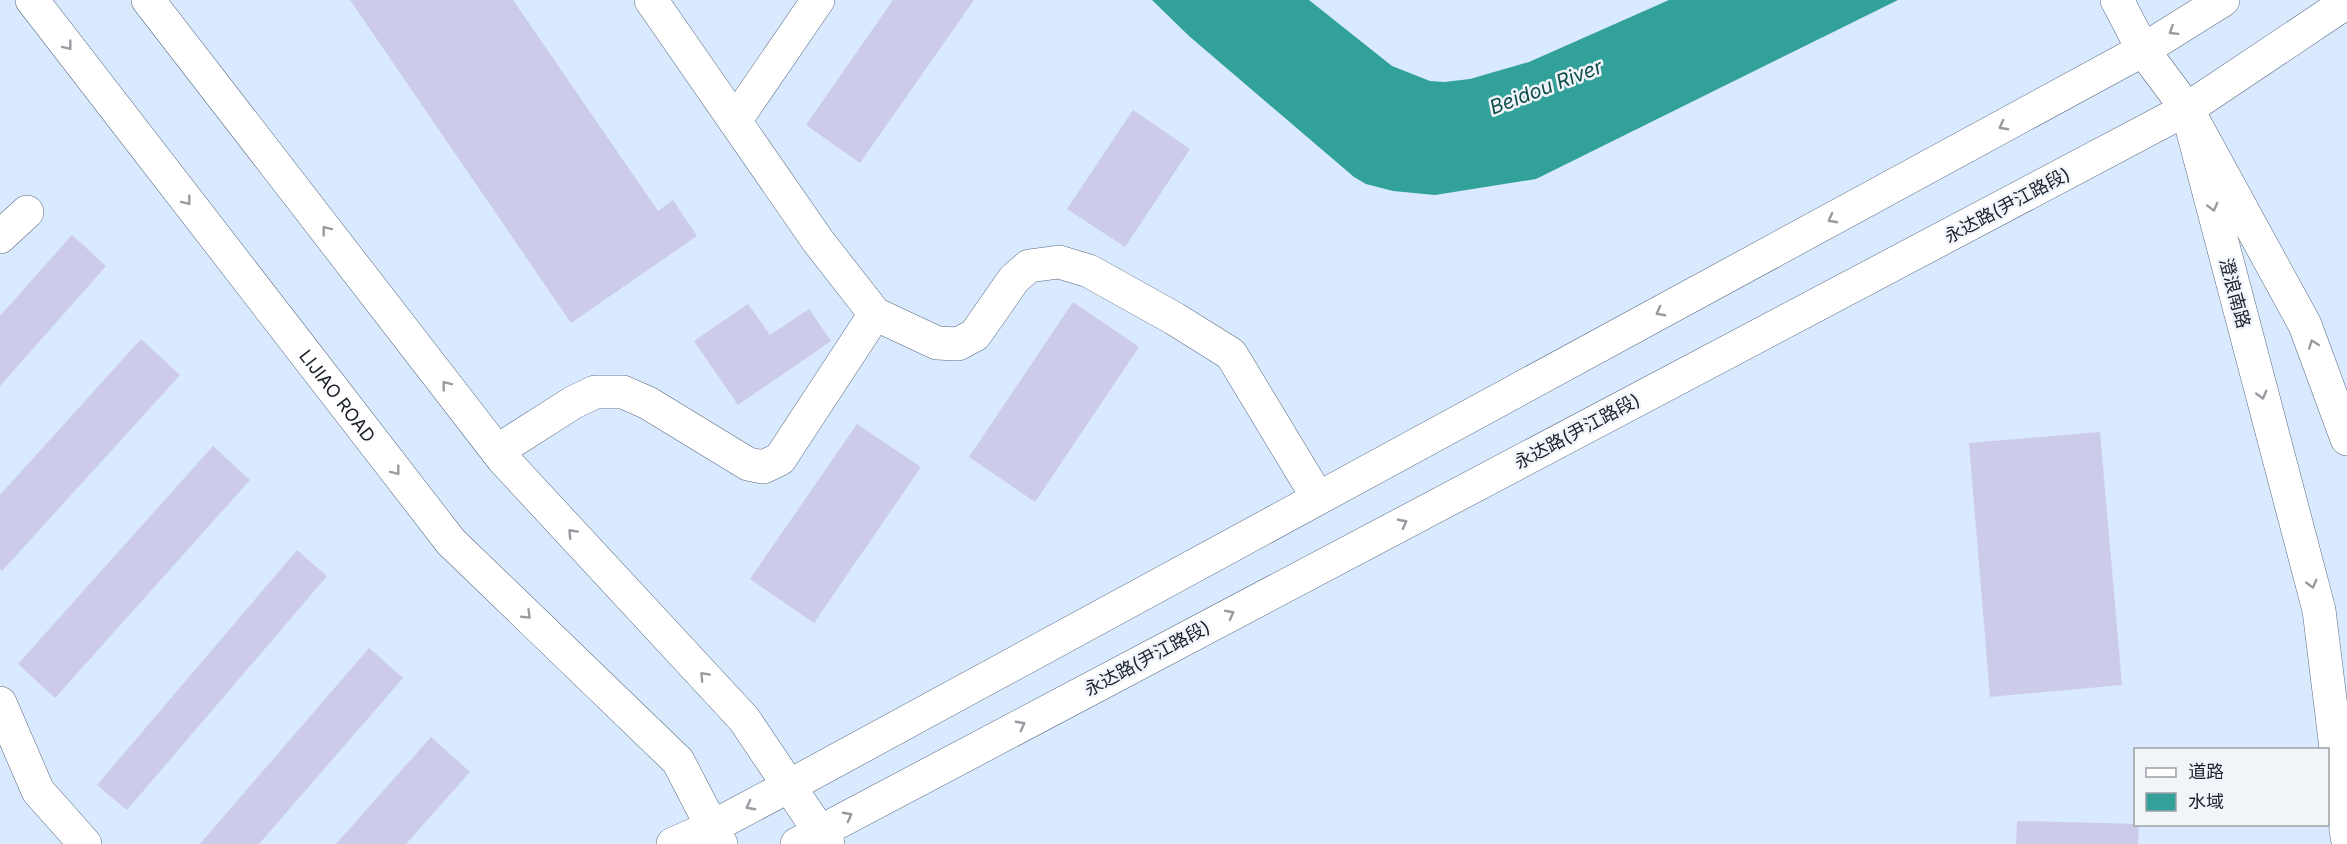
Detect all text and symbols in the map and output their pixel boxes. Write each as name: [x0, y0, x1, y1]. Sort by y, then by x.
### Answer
one-way arrow: [2169, 24, 2180, 35]
one-way arrow: [60, 40, 71, 51]
water label: Beidou River: [1486, 54, 1606, 119]
one-way arrow: [1999, 119, 2009, 130]
street label: 永达路(尹江路段): [1941, 163, 2073, 247]
one-way arrow: [180, 194, 191, 205]
one-way arrow: [2206, 201, 2218, 211]
one-way arrow: [1827, 212, 1838, 223]
one-way arrow: [323, 226, 334, 237]
street label: 澄浪南路: [2216, 256, 2254, 330]
one-way arrow: [1656, 305, 1666, 316]
one-way arrow: [2307, 339, 2320, 350]
street label: LIJIAO ROAD: [296, 345, 380, 446]
one-way arrow: [442, 380, 453, 391]
street label: 永达路(尹江路段): [1511, 389, 1643, 473]
one-way arrow: [2255, 390, 2268, 400]
one-way arrow: [389, 464, 400, 475]
one-way arrow: [1397, 519, 1408, 531]
one-way arrow: [568, 529, 579, 540]
one-way arrow: [2304, 579, 2317, 589]
one-way arrow: [520, 608, 531, 619]
one-way arrow: [1224, 610, 1235, 622]
street label: 永达路(尹江路段): [1081, 616, 1213, 700]
one-way arrow: [700, 673, 711, 683]
one-way arrow: [1014, 721, 1025, 732]
legend: [2134, 748, 2329, 826]
text: 道路: [2188, 761, 2224, 782]
text: 水域: [2188, 791, 2224, 812]
one-way arrow: [746, 799, 756, 810]
one-way arrow: [842, 812, 853, 823]

